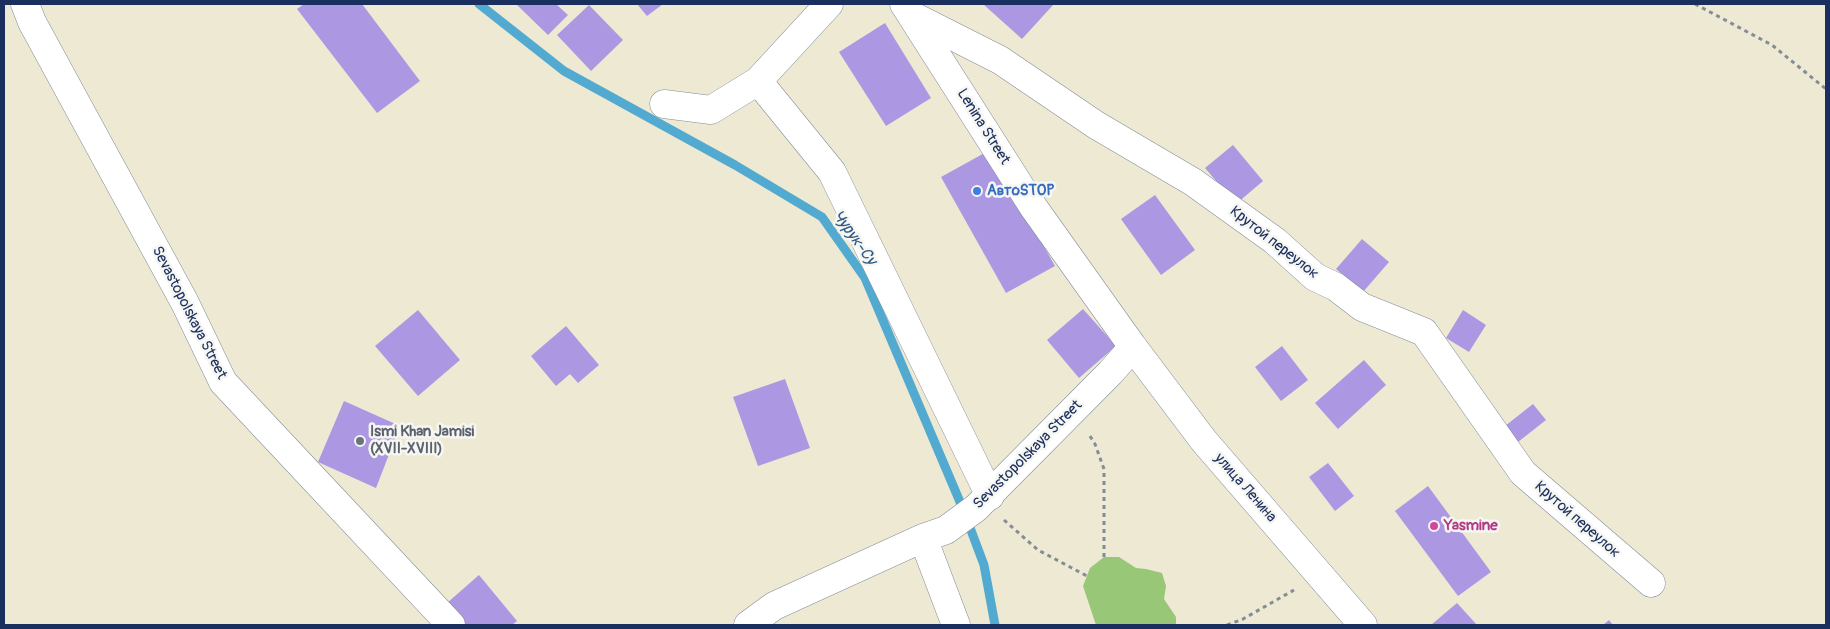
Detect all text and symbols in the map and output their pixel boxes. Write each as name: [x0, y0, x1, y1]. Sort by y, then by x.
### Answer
street label: Lenina Street: [953, 86, 1013, 168]
place label: АвтоSTOP: [987, 182, 1055, 200]
marker: АвтоSTOP: [971, 185, 983, 197]
street label: Крутой переулок: [1226, 203, 1322, 283]
water label: Чурук-Су: [828, 207, 880, 269]
street label: Sevastopolskaya Street: [148, 244, 230, 382]
street label: Sevastopolskaya Street: [970, 397, 1086, 513]
place label: Ismi Khan Jamisi (XVII-XVIII): [370, 423, 474, 458]
marker: Ismi Khan Jamisi (XVII-XVIII): [354, 435, 366, 447]
street label: улица Ленина: [1210, 450, 1280, 526]
street label: Крутой переулок: [1530, 478, 1624, 562]
place label: Yasmine: [1444, 517, 1498, 535]
marker: Yasmine: [1428, 520, 1440, 532]

